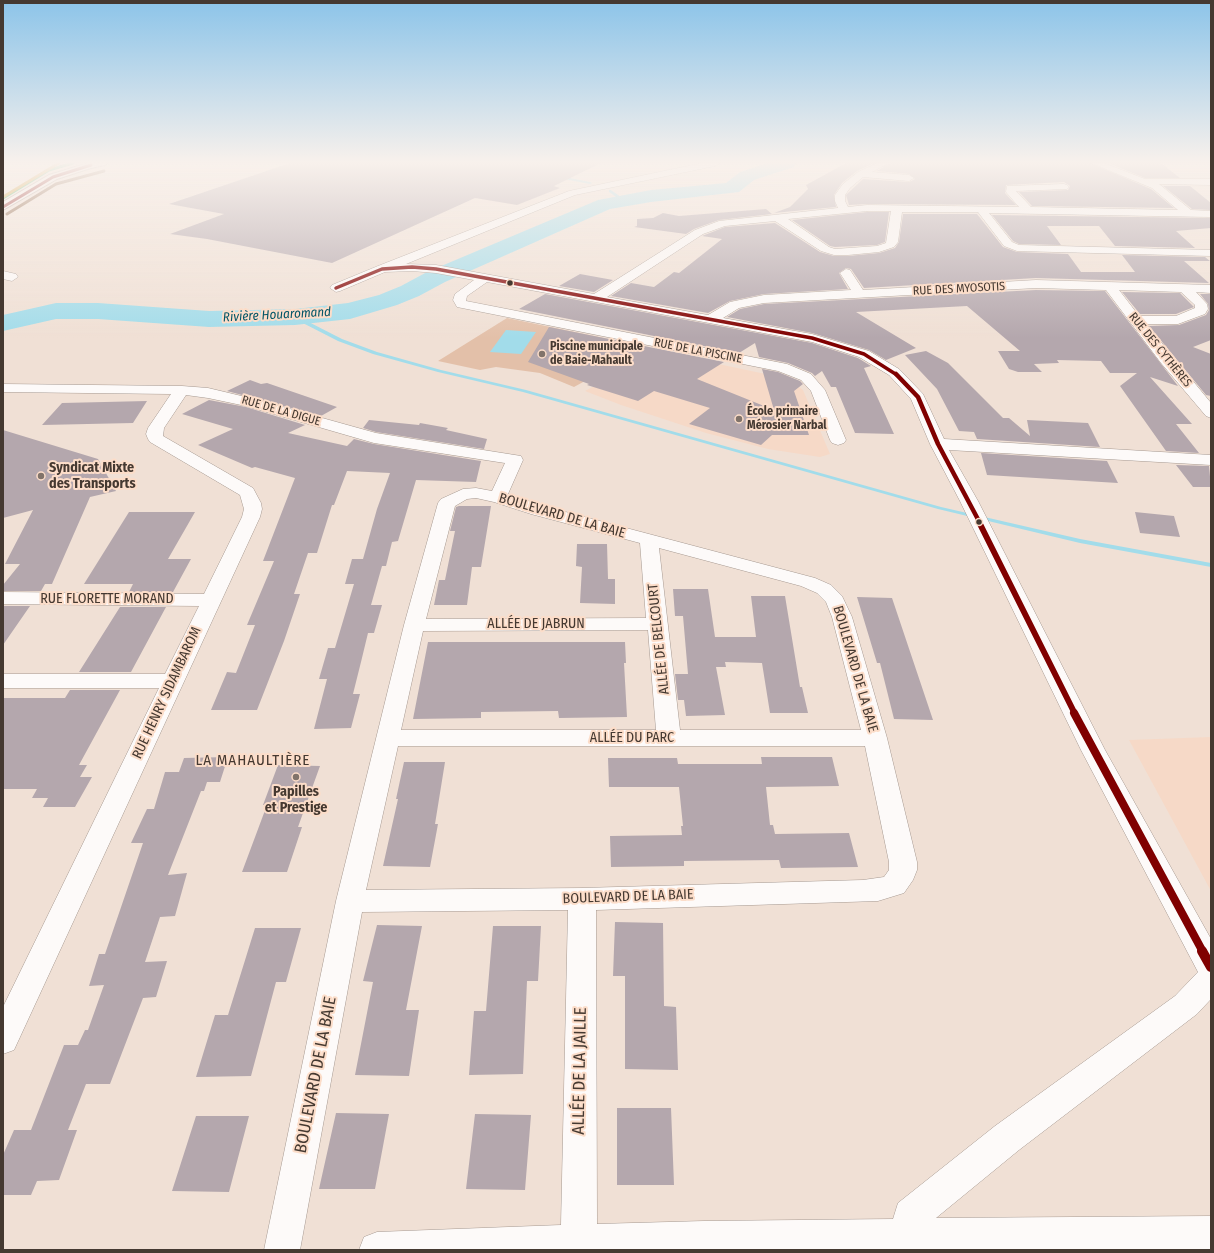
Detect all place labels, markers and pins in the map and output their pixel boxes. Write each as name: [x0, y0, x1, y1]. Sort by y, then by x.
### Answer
unlabelled marker: [505, 278, 515, 288]
place label: Piscine municipale de Baie-Mahault: [550, 340, 643, 368]
marker: Piscine municipale de Baie-Mahault: [537, 349, 547, 359]
place label: École primaire Mérosier Narbal: [747, 405, 827, 433]
marker: École primaire Mérosier Narbal: [734, 414, 744, 424]
place label: Syndicat Mixte des Transports: [49, 460, 136, 492]
marker: Syndicat Mixte des Transports: [36, 471, 46, 481]
unlabelled marker: [974, 517, 984, 527]
marker: Papilles et Prestige: [291, 772, 301, 782]
place label: Papilles et Prestige: [265, 784, 327, 816]

